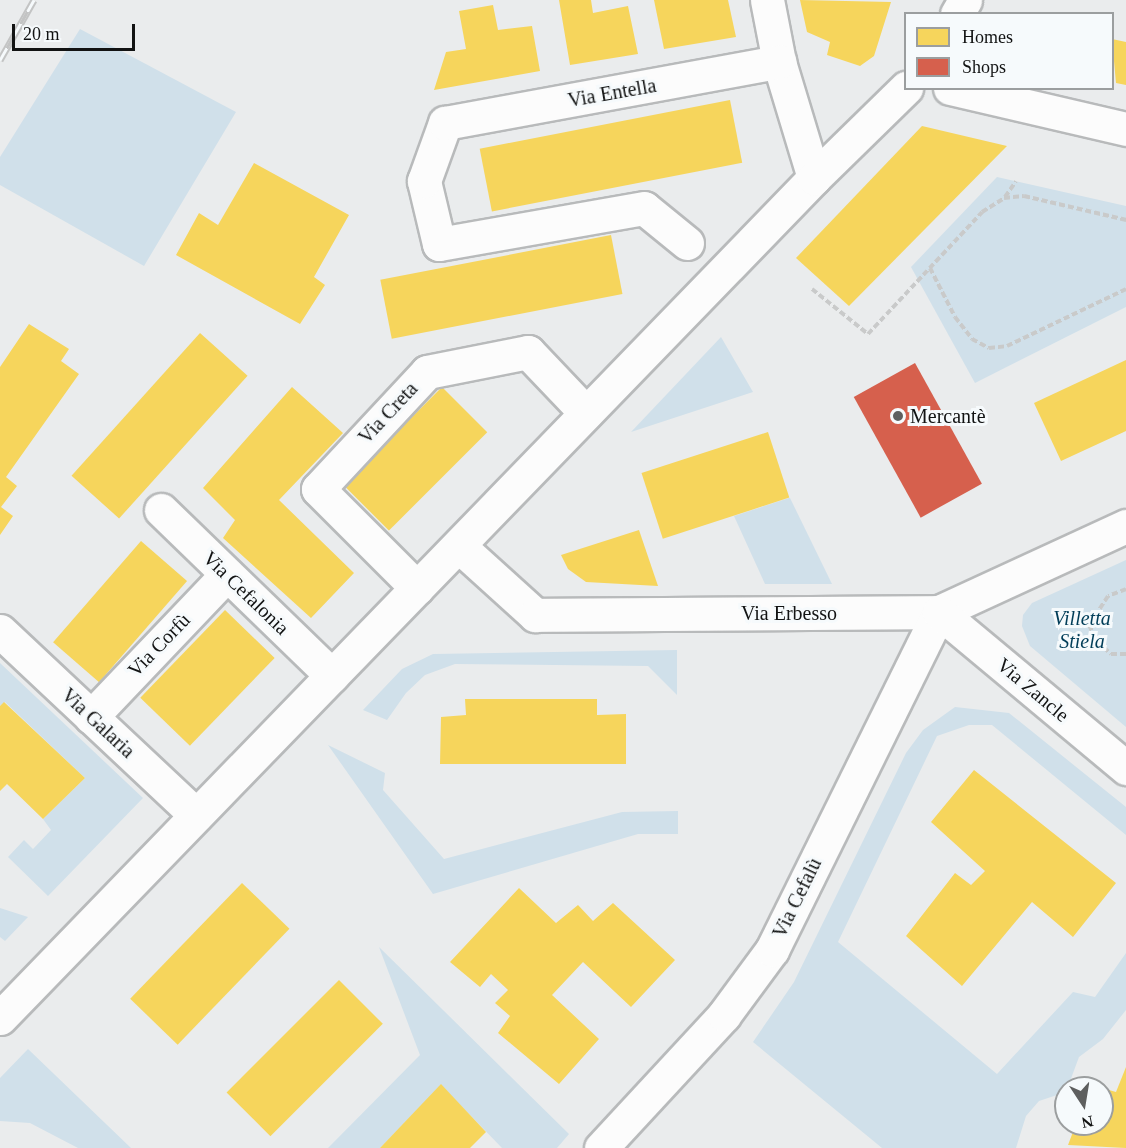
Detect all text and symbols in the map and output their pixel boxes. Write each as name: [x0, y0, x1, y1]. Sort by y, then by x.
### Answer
scale bar: [15, 12, 138, 50]
legend: [904, 12, 1114, 90]
text: 20 m: [23, 24, 60, 44]
text: Homes: [962, 27, 1013, 47]
text: Shops: [962, 57, 1006, 77]
street label: Via Entella: [566, 73, 658, 113]
street label: Via Creta: [353, 377, 423, 449]
place label: Mercantè: [910, 404, 986, 428]
marker: Mercantè: [891, 409, 905, 423]
street label: Via Cefalonia: [198, 546, 294, 640]
street label: Via Erbesso: [741, 601, 837, 625]
park label: Villetta Stiela: [1053, 607, 1111, 654]
street label: Via Corfù: [123, 608, 195, 682]
street label: Via Zancle: [992, 653, 1074, 727]
street label: Via Galaria: [56, 683, 140, 763]
street label: Via Cefalù: [767, 854, 827, 942]
north arrow: [1054, 1076, 1114, 1136]
text: N: [1080, 1113, 1095, 1132]

